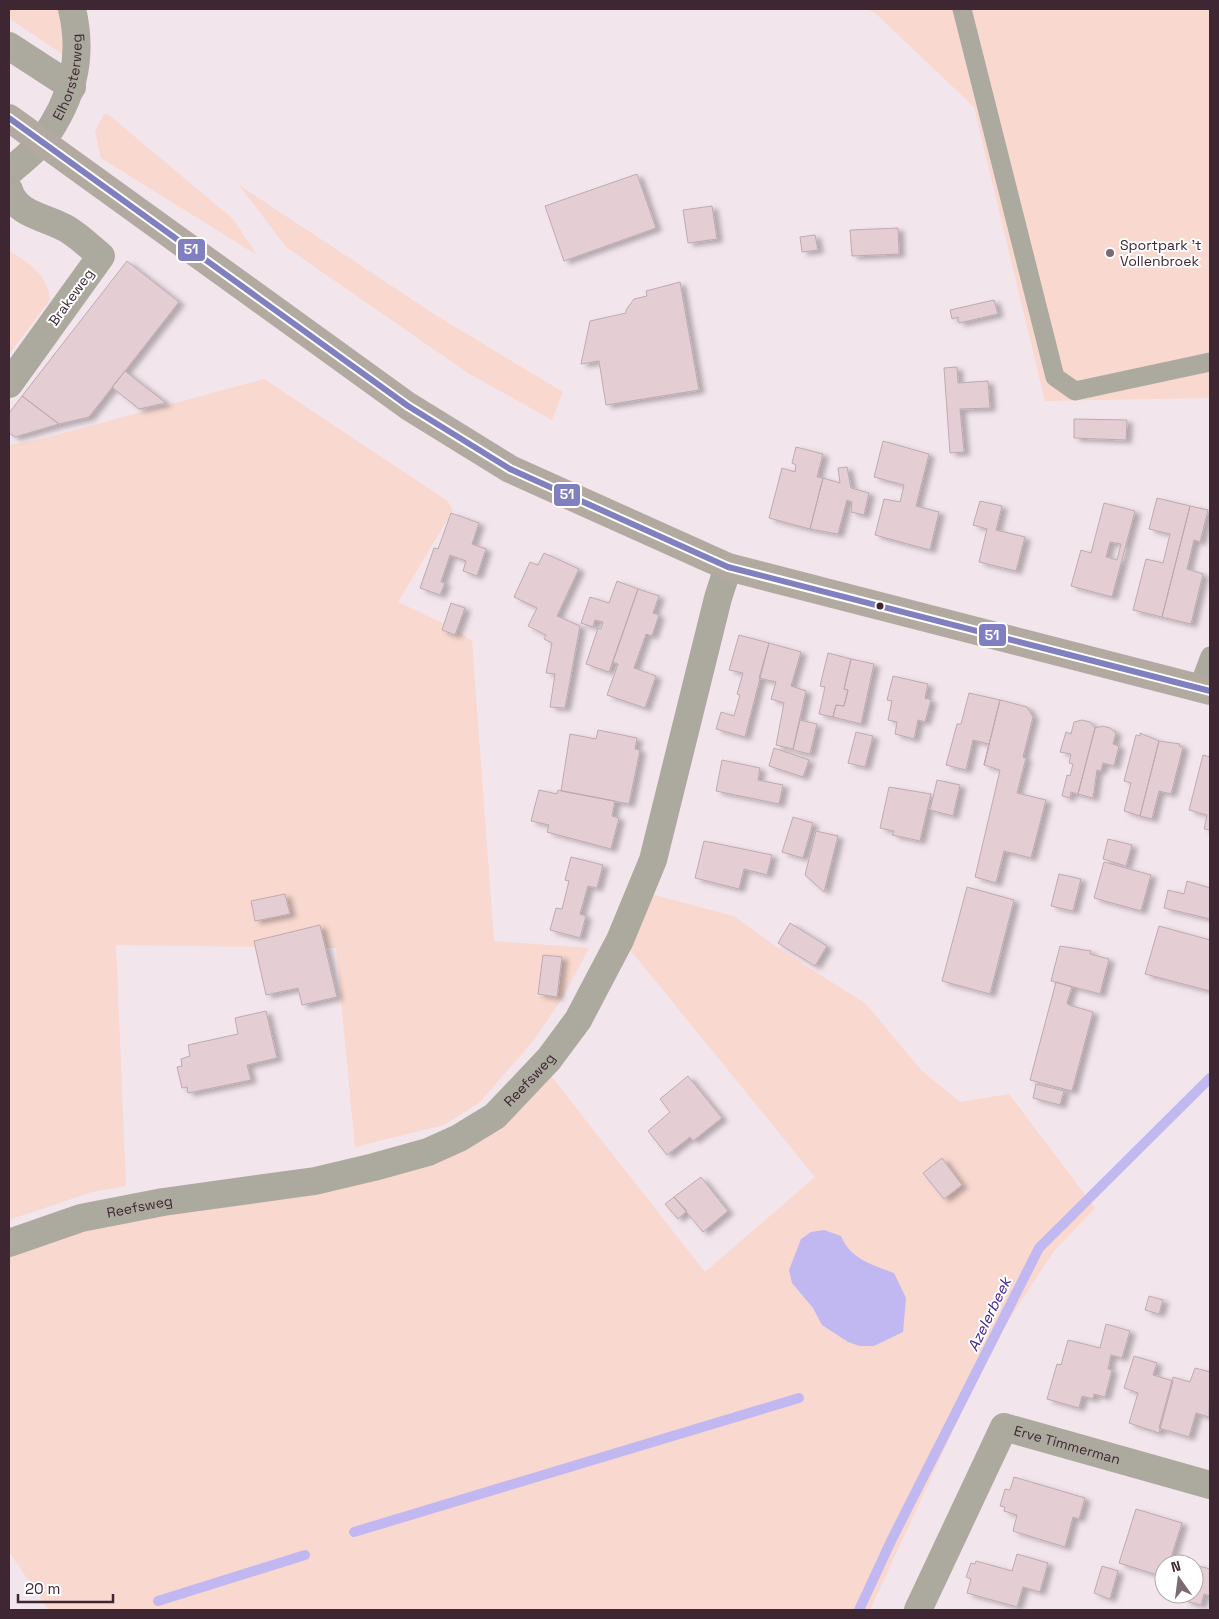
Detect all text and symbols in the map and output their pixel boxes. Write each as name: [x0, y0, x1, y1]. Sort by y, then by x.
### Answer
street label: Elhorsterweg: [48, 33, 86, 123]
place label: Sportpark 't Vollenbroek: [1120, 236, 1201, 270]
line badge: 51: [177, 238, 206, 262]
text: 51: [184, 240, 198, 258]
marker: Sportpark 't Vollenbroek: [1104, 247, 1116, 259]
street label: Brakeweg: [44, 265, 98, 329]
line badge: 51: [553, 483, 581, 507]
text: 51: [560, 485, 574, 503]
unlabelled marker: [875, 601, 885, 611]
line badge: 51: [978, 623, 1007, 647]
text: 51: [985, 626, 999, 644]
street label: Reefsweg: [500, 1050, 559, 1110]
street label: Reefsweg: [105, 1192, 174, 1222]
water label: Azelerbeek: [963, 1272, 1016, 1354]
street label: Erve Timmerman: [1012, 1421, 1123, 1468]
north arrow: [1154, 1554, 1204, 1604]
text: N: [1169, 1557, 1183, 1576]
scale bar: [18, 1572, 112, 1604]
text: 20 m: [25, 1579, 60, 1598]

